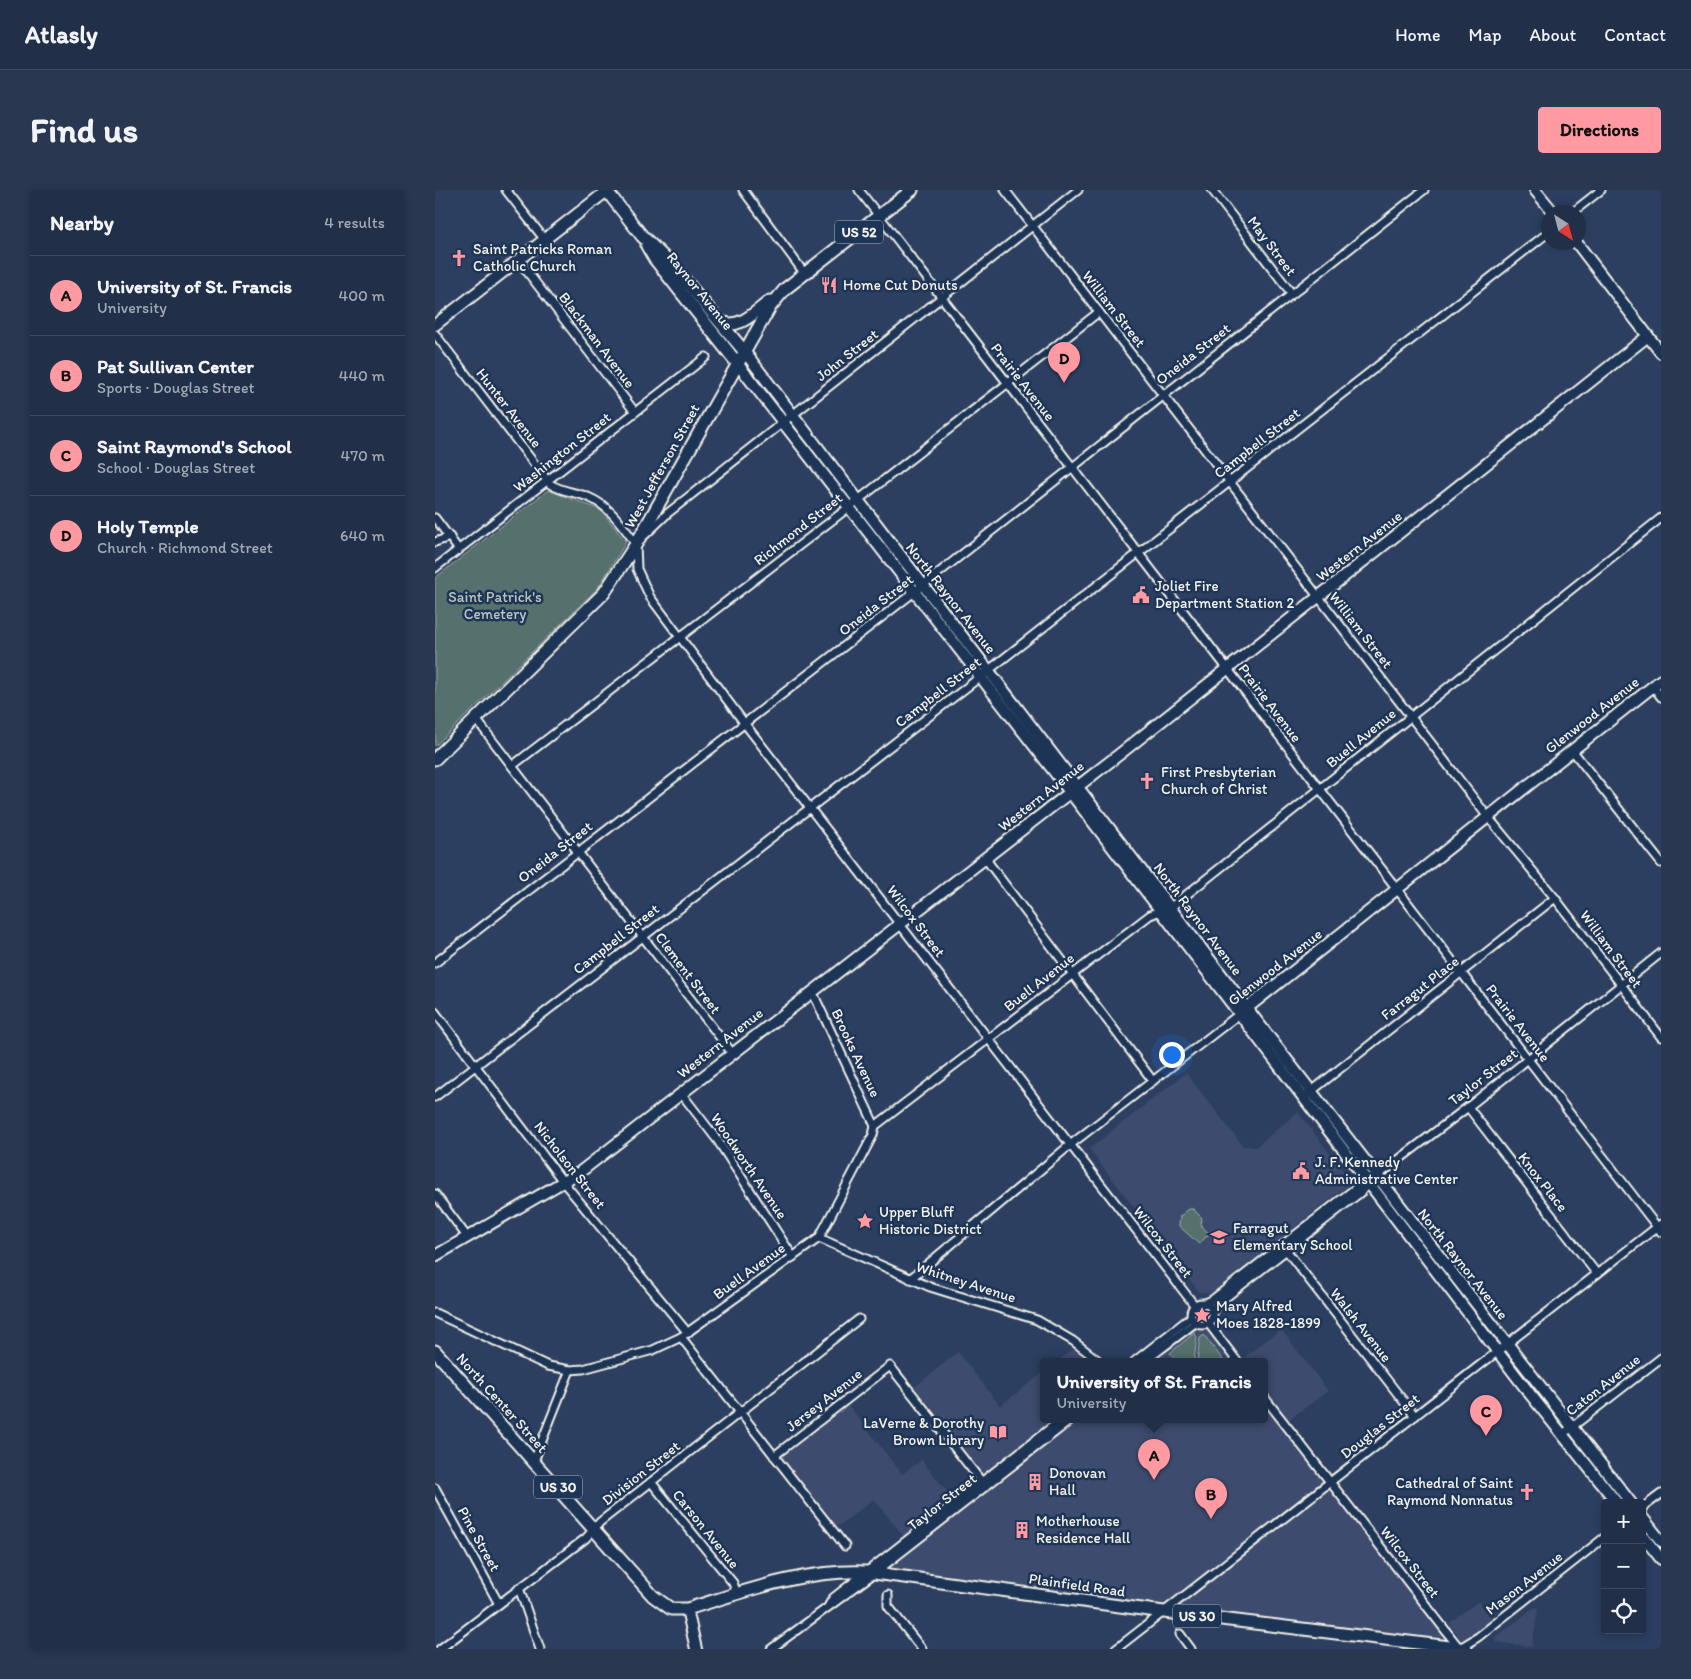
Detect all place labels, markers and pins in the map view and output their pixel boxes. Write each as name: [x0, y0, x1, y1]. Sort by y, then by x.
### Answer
place label: Saint Patricks Roman Catholic Church: [473, 240, 613, 275]
church icon: Saint Patricks Roman Catholic Church: [449, 248, 469, 268]
restaurant icon: Home Cut Donuts: [819, 275, 839, 295]
place label: Home Cut Donuts: [843, 276, 958, 294]
pin: D: [1048, 342, 1080, 383]
place label: Joliet Fire Department Station 2: [1155, 577, 1294, 612]
public building icon: Joliet Fire Department Station 2: [1131, 585, 1151, 605]
place label: First Presbyterian Church of Christ: [1161, 763, 1277, 798]
church icon: First Presbyterian Church of Christ: [1137, 771, 1157, 791]
place label: J. F. Kennedy Administrative Center: [1315, 1153, 1458, 1188]
public building icon: J. F. Kennedy Administrative Center: [1291, 1161, 1311, 1181]
place label: Upper Bluff Historic District: [879, 1203, 982, 1238]
place icon: Upper Bluff Historic District: [855, 1211, 875, 1231]
place label: Farragut Elementary School: [1233, 1219, 1353, 1254]
school or university icon: Farragut Elementary School: [1209, 1227, 1229, 1247]
place label: Mary Alfred Moes 1828-1899: [1216, 1297, 1321, 1332]
place icon: Mary Alfred Moes 1828-1899: [1192, 1305, 1212, 1325]
pin: C: [1470, 1395, 1502, 1436]
place label: LaVerne & Dorothy Brown Library: [863, 1414, 984, 1449]
library icon: LaVerne & Dorothy Brown Library: [988, 1422, 1008, 1442]
pin: A: [1138, 1439, 1170, 1480]
place label: Donovan Hall: [1049, 1464, 1106, 1499]
building icon: Donovan Hall: [1025, 1472, 1045, 1492]
place label: Cathedral of Saint Raymond Nonnatus: [1387, 1474, 1513, 1509]
pin: B: [1195, 1478, 1227, 1519]
church icon: Cathedral of Saint Raymond Nonnatus: [1517, 1482, 1537, 1502]
place label: Motherhouse Residence Hall: [1036, 1512, 1131, 1547]
building icon: Motherhouse Residence Hall: [1012, 1520, 1032, 1540]

